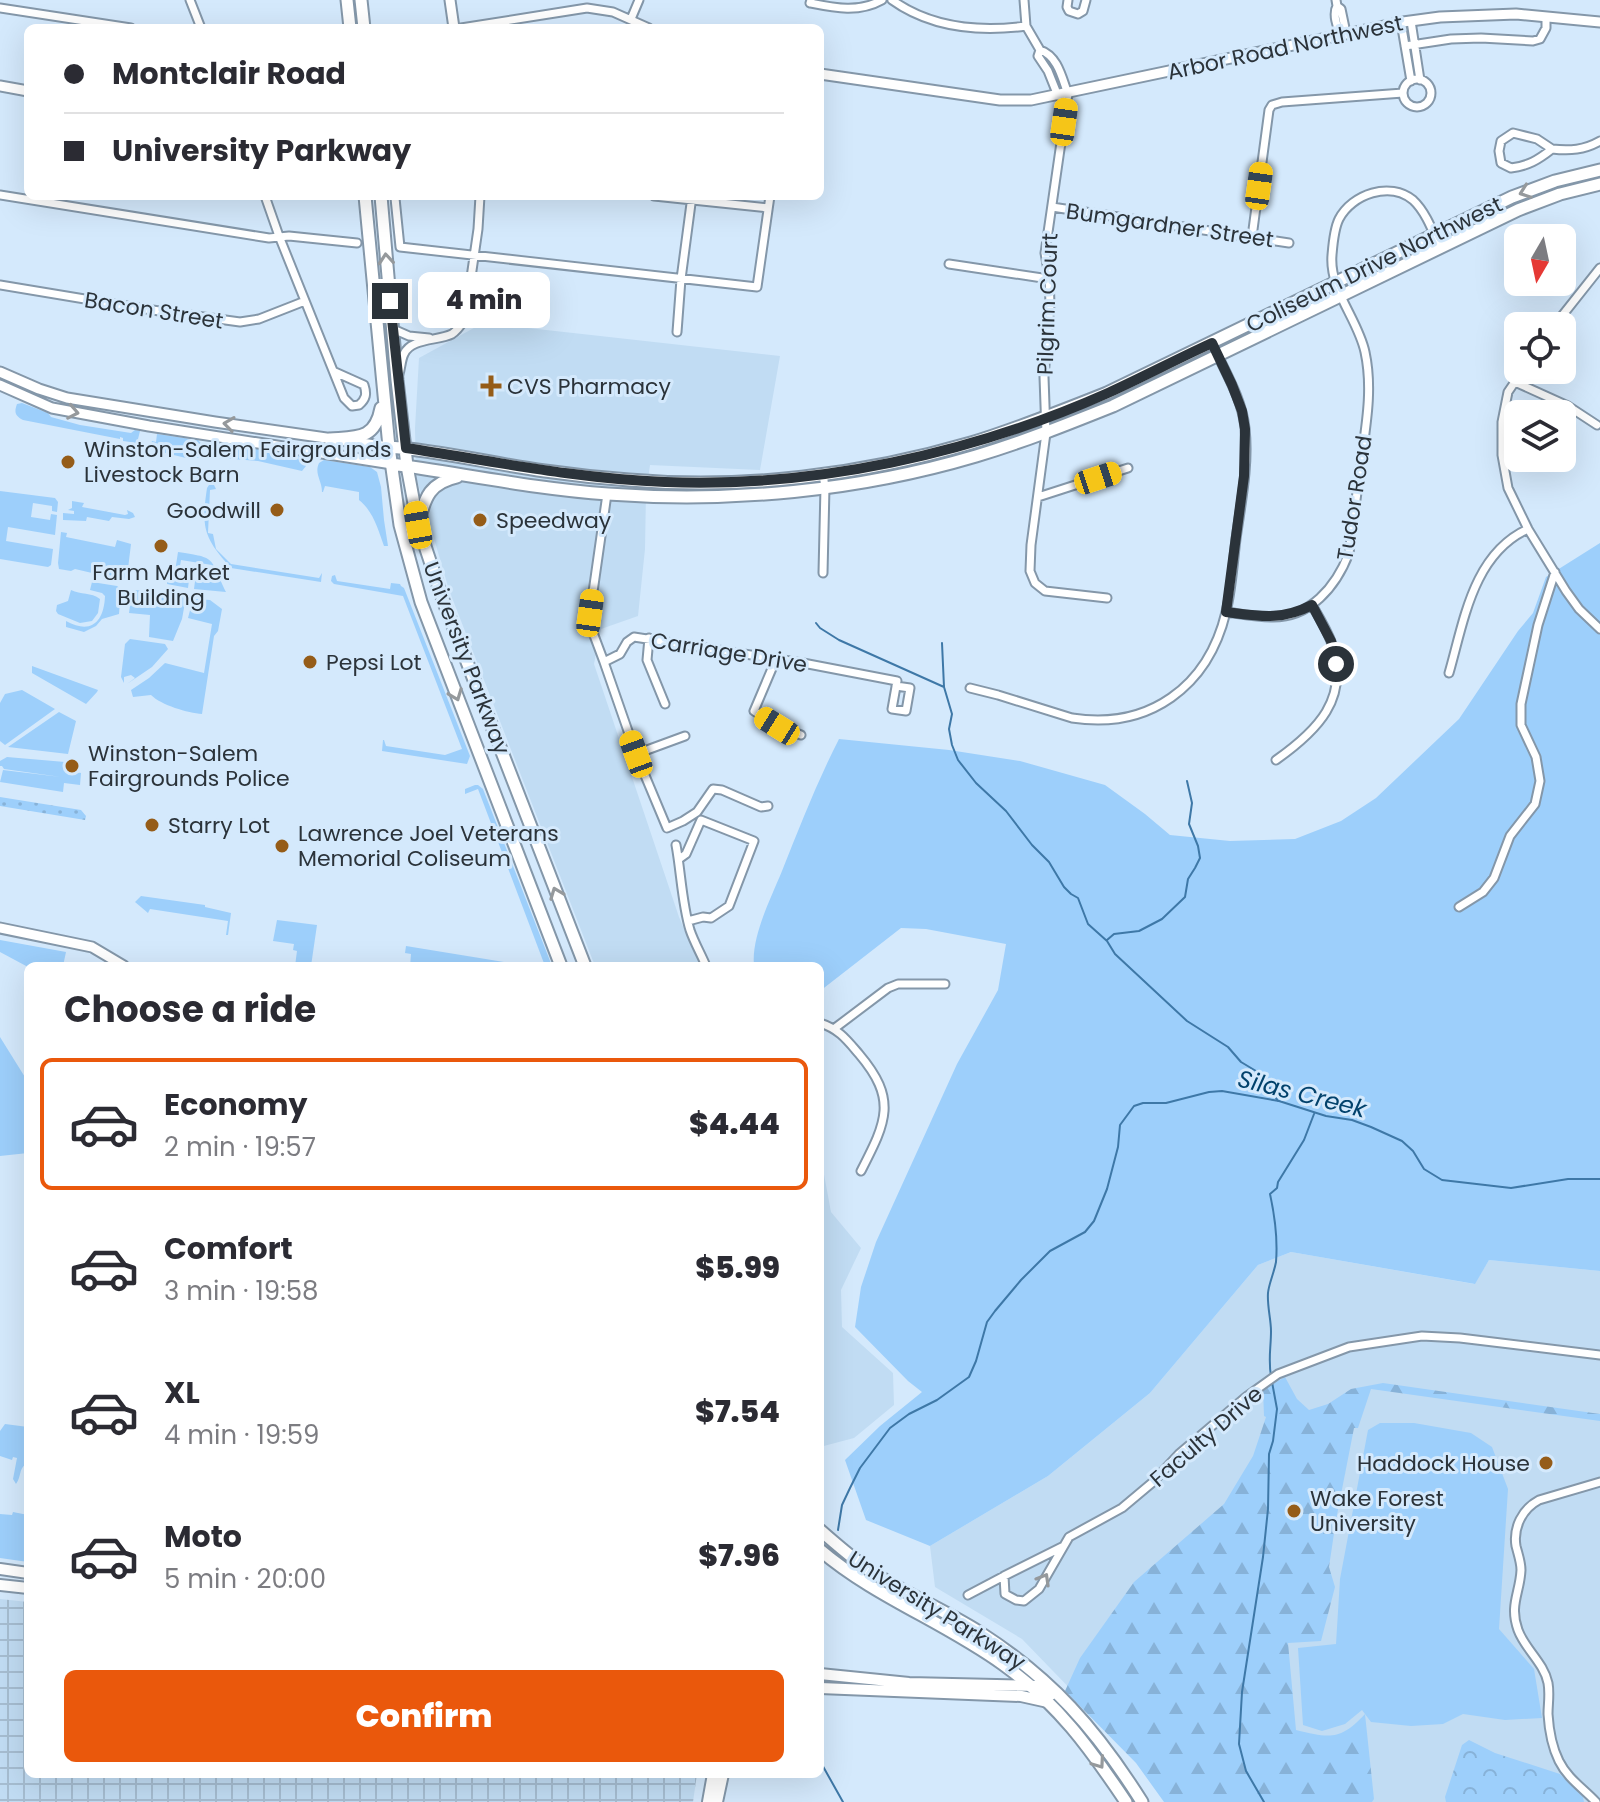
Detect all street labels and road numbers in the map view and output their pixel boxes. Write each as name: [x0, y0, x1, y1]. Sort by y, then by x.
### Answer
street label: Arbor Road Northwest: [1164, 7, 1406, 88]
street label: Coliseum Drive Northwest: [1241, 189, 1508, 340]
street label: Bumgardner Street: [1064, 196, 1276, 255]
street label: Pilgrim Court: [1030, 233, 1065, 375]
street label: Bacon Street: [82, 284, 226, 337]
street label: Tudor Road: [1329, 433, 1380, 563]
street label: University Parkway: [415, 557, 518, 760]
street label: Carriage Drive: [648, 625, 809, 680]
street label: Faculty Drive: [1143, 1379, 1269, 1494]
street label: University Parkway: [842, 1543, 1032, 1678]

